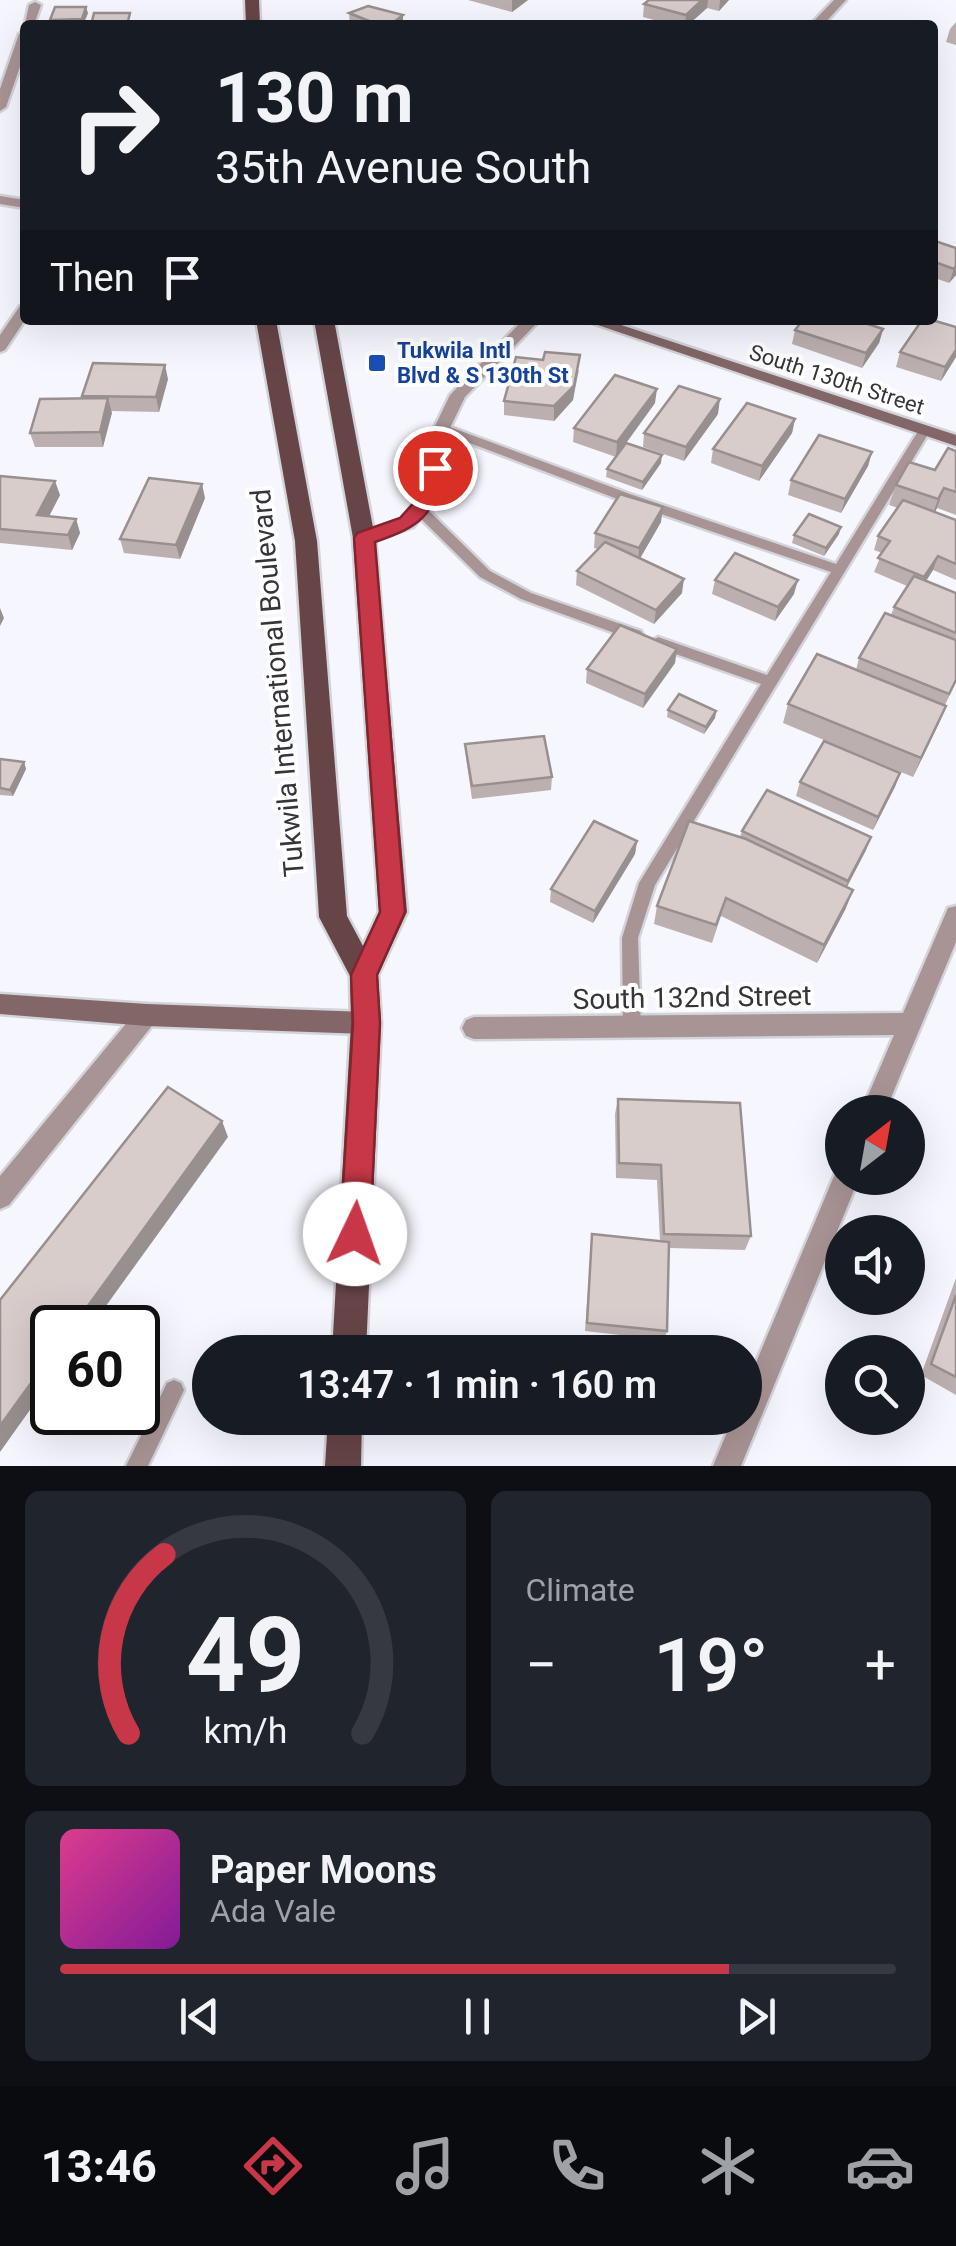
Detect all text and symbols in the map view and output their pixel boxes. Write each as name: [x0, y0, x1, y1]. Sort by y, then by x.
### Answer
text: 130 m: [215, 57, 414, 139]
icon: right: [50, 60, 180, 190]
text: 35th Avenue South: [215, 141, 591, 194]
icon: arrive: [155, 250, 210, 305]
text: Then: [50, 256, 135, 300]
place label: Tukwila Intl Blvd & S 130th St: [397, 338, 569, 388]
street label: South 130th Street: [746, 339, 927, 420]
marker: Tukwila Intl Blvd & S 130th St: [366, 352, 388, 374]
pin: [393, 426, 478, 511]
icon: arrive: [408, 441, 463, 496]
street label: Tukwila International Boulevard: [244, 488, 311, 878]
street label: South 132nd Street: [572, 979, 812, 1016]
north arrow: [825, 1095, 925, 1195]
map controls: [825, 1095, 925, 1435]
position arrow: [303, 1182, 407, 1286]
button: sound: [825, 1215, 925, 1315]
speed limit sign: 60: [30, 1305, 160, 1435]
button: search: [825, 1335, 925, 1435]
text: 13:47 · 1 min · 160 m: [297, 1363, 657, 1407]
text: Climate: [526, 1571, 635, 1609]
text: 49: [186, 1595, 305, 1716]
text: 19°: [654, 1621, 768, 1709]
text: −: [526, 1633, 557, 1697]
text: +: [865, 1633, 896, 1697]
text: km/h: [203, 1710, 287, 1752]
text: Paper Moons: [210, 1848, 437, 1892]
text: Ada Vale: [210, 1892, 336, 1930]
icon: previous: [172, 1989, 227, 2044]
icon: pause: [450, 1989, 505, 2044]
icon: next: [729, 1989, 784, 2044]
icon: directions: [238, 2131, 308, 2201]
icon: music: [390, 2131, 460, 2201]
icon: phone: [542, 2131, 612, 2201]
icon: climate: [693, 2131, 763, 2201]
icon: car: [845, 2131, 915, 2201]
text: 13:46: [41, 2140, 157, 2193]

